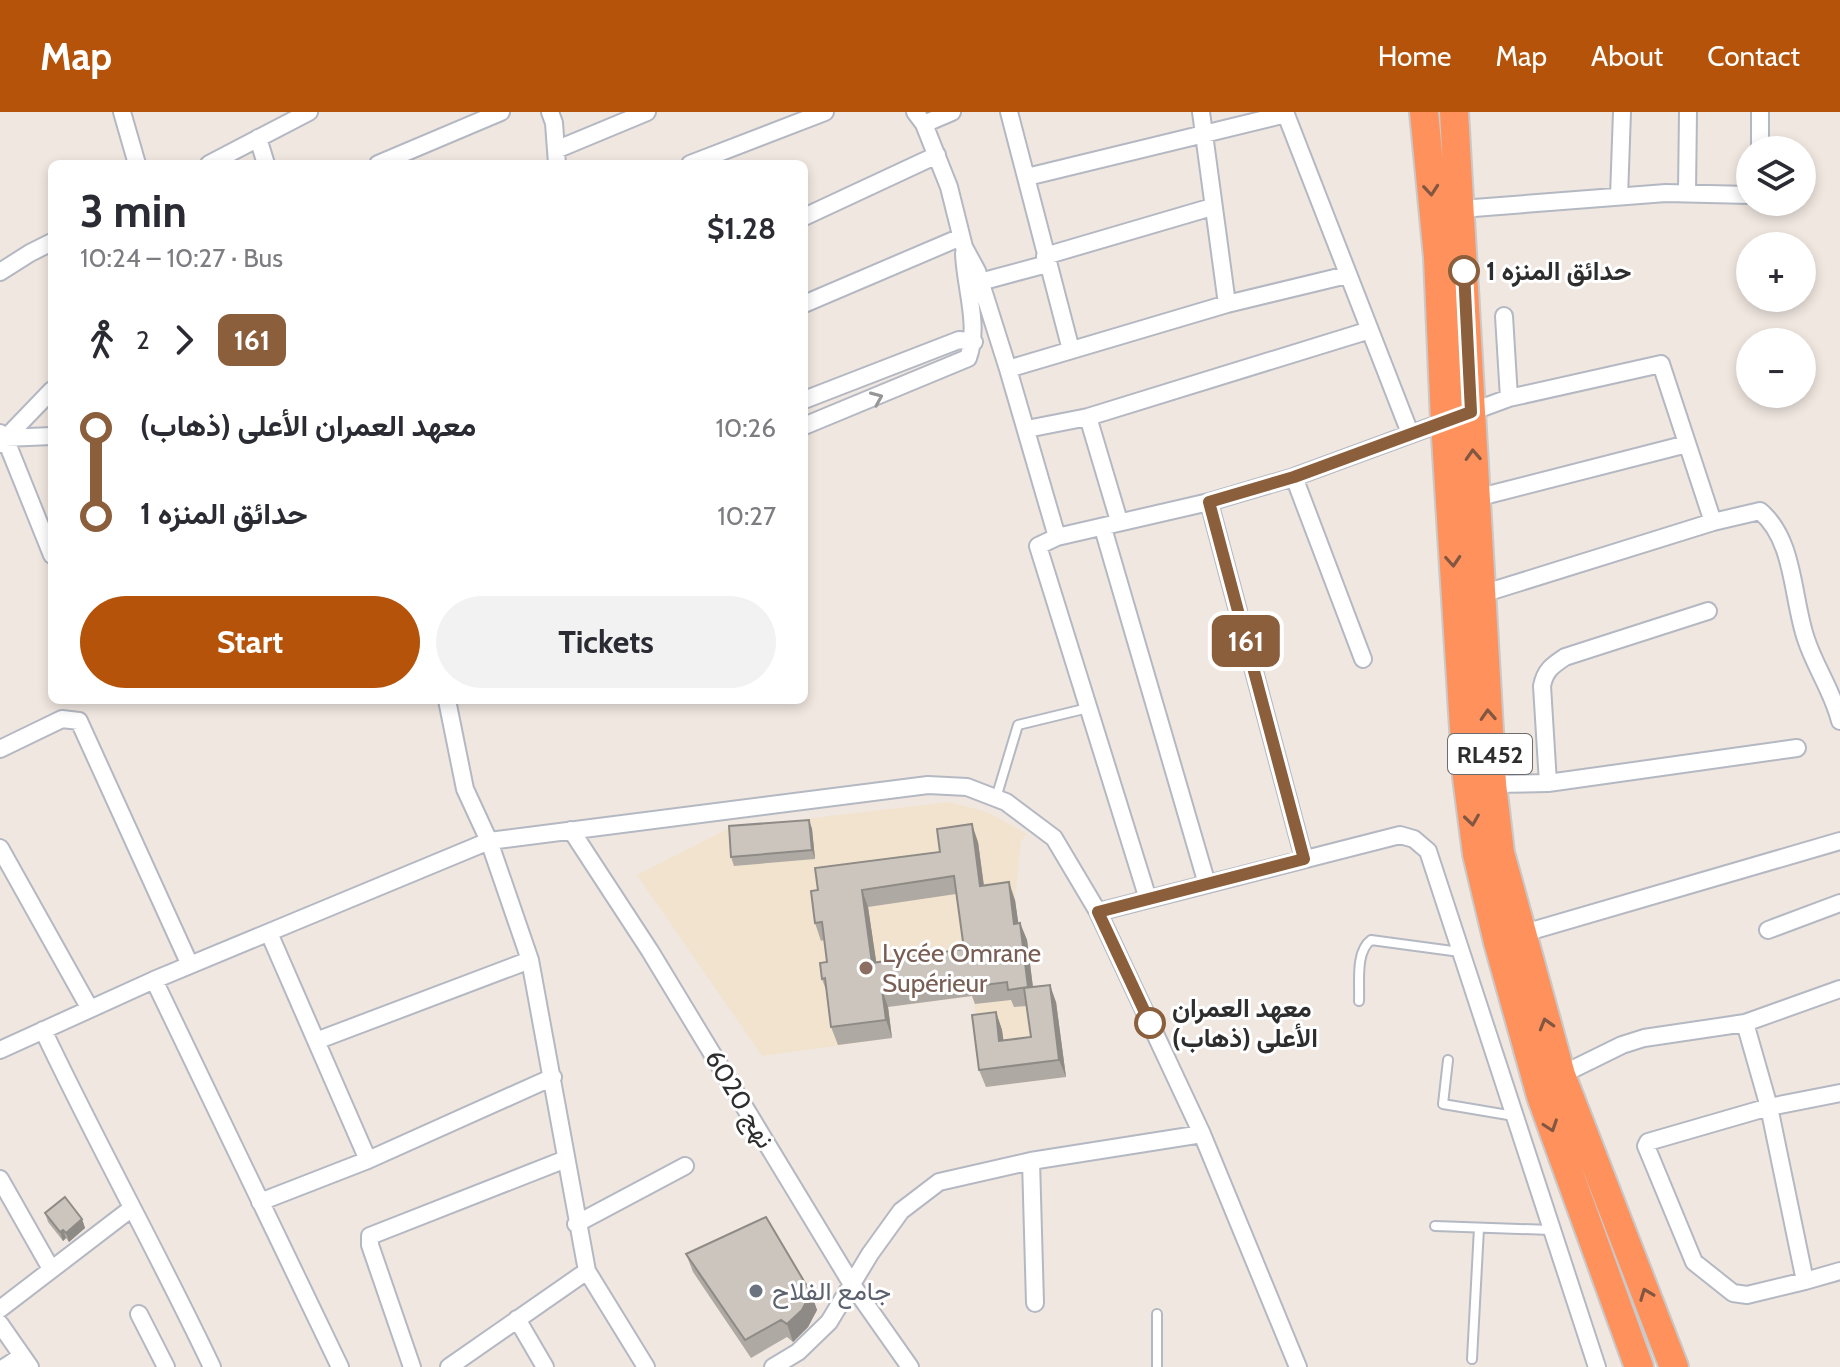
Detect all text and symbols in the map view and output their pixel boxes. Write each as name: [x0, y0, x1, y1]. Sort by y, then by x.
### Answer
text: Map: [40, 33, 112, 80]
text: Home: [1378, 39, 1451, 73]
text: Map: [1495, 39, 1547, 73]
text: About: [1591, 39, 1663, 73]
text: Contact: [1707, 39, 1800, 73]
map controls: [1736, 136, 1816, 408]
button: layers: [1736, 136, 1816, 216]
one-way arrow: [1423, 184, 1440, 197]
text: 3 min: [80, 185, 187, 238]
text: $1.28: [707, 210, 776, 247]
button: +: [1736, 232, 1816, 312]
text: 10:24 – 10:27 · Bus: [80, 242, 283, 274]
place label: حدائق المنزه 1: [1486, 255, 1631, 287]
marker: حدائق المنزه 1: [1449, 256, 1479, 286]
icon: walk: [80, 318, 124, 362]
icon: forward: [162, 318, 206, 362]
text: 161: [234, 323, 270, 357]
text: 2: [136, 324, 150, 356]
button: −: [1736, 328, 1816, 408]
one-way arrow: [868, 391, 883, 407]
text: معهد العمران الأعلى (ذهاب): [140, 407, 476, 444]
text: 10:26: [716, 412, 776, 444]
one-way arrow: [1465, 448, 1482, 461]
text: حدائق المنزه 1: [140, 495, 308, 532]
text: 10:27: [717, 500, 776, 532]
one-way arrow: [1444, 555, 1461, 568]
button: Start: [80, 596, 420, 688]
button: Tickets: [436, 596, 776, 688]
line badge: 161: [1200, 615, 1292, 667]
text: 161: [1228, 624, 1264, 658]
one-way arrow: [1480, 708, 1497, 721]
road number: RL452: [1448, 734, 1532, 774]
one-way arrow: [1463, 813, 1480, 827]
place label: Lycée Omrane Supérieur: [882, 937, 1041, 999]
marker: Lycée Omrane Supérieur: [857, 959, 875, 977]
place label: معهد العمران الأعلى (ذهاب): [1172, 992, 1318, 1054]
marker: معهد العمران الأعلى (ذهاب): [1135, 1008, 1165, 1038]
one-way arrow: [1539, 1018, 1556, 1032]
street label: نهج 6020: [697, 1044, 782, 1155]
one-way arrow: [1541, 1118, 1558, 1132]
place label: جامع الفلاح: [772, 1275, 891, 1309]
marker: جامع الفلاح: [747, 1282, 765, 1300]
one-way arrow: [1639, 1288, 1656, 1302]

